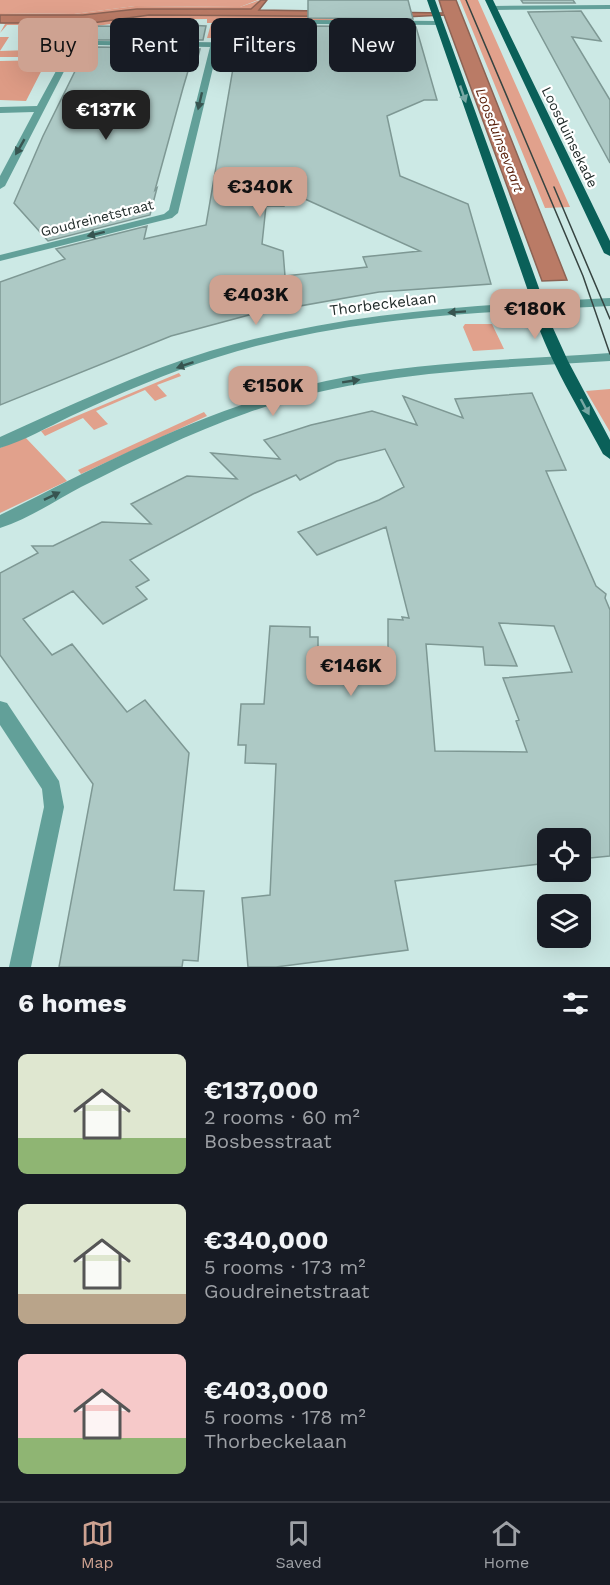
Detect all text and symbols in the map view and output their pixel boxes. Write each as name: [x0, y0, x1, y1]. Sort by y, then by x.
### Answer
chip: Buy: [18, 18, 98, 72]
chip: Rent: [110, 18, 199, 72]
chip: Filters: [211, 18, 317, 72]
chip: New: [329, 18, 416, 72]
street label: Loosduinsekade: [539, 84, 601, 190]
one-way arrow: [459, 85, 469, 103]
water label: Loosduinsevaart: [473, 86, 527, 195]
pin: €137K: [64, 90, 148, 141]
one-way arrow: [195, 92, 205, 111]
text: €137K: [76, 97, 136, 121]
one-way arrow: [15, 139, 26, 155]
pin: €340K: [218, 167, 302, 218]
text: €340K: [227, 174, 293, 198]
street label: Goudreinetstraat: [39, 196, 155, 240]
one-way arrow: [87, 229, 105, 239]
pin: €403K: [214, 275, 298, 326]
text: €403K: [223, 282, 289, 306]
street label: Thorbeckelaan: [329, 289, 437, 319]
pin: €180K: [493, 289, 577, 340]
text: €180K: [504, 296, 566, 320]
one-way arrow: [448, 308, 467, 317]
one-way arrow: [176, 361, 194, 370]
pin: €150K: [231, 366, 315, 417]
text: €150K: [242, 373, 304, 397]
one-way arrow: [341, 377, 360, 386]
one-way arrow: [581, 399, 590, 416]
one-way arrow: [44, 492, 61, 501]
pin: €146K: [309, 646, 393, 697]
text: €146K: [320, 653, 382, 677]
map controls: [537, 828, 591, 948]
button: locate: [537, 828, 591, 882]
button: layers: [537, 894, 591, 948]
icon: filters: [559, 987, 592, 1020]
text: 6 homes: [18, 988, 127, 1018]
text: €137,000: [204, 1075, 318, 1105]
icon: home: [66, 1078, 138, 1150]
text: 2 rooms · 60 m²: [204, 1105, 360, 1129]
text: Bosbesstraat: [204, 1129, 332, 1153]
text: €340,000: [204, 1225, 328, 1255]
icon: home: [66, 1228, 138, 1300]
text: 5 rooms · 173 m²: [204, 1255, 366, 1279]
text: Goudreinetstraat: [204, 1279, 369, 1303]
text: €403,000: [204, 1375, 329, 1405]
icon: home: [66, 1378, 138, 1450]
text: 5 rooms · 178 m²: [204, 1405, 366, 1429]
text: Thorbeckelaan: [204, 1429, 347, 1453]
tab: Map: [81, 1517, 114, 1572]
tab: Saved: [275, 1517, 322, 1572]
tab: Home: [483, 1517, 529, 1572]

